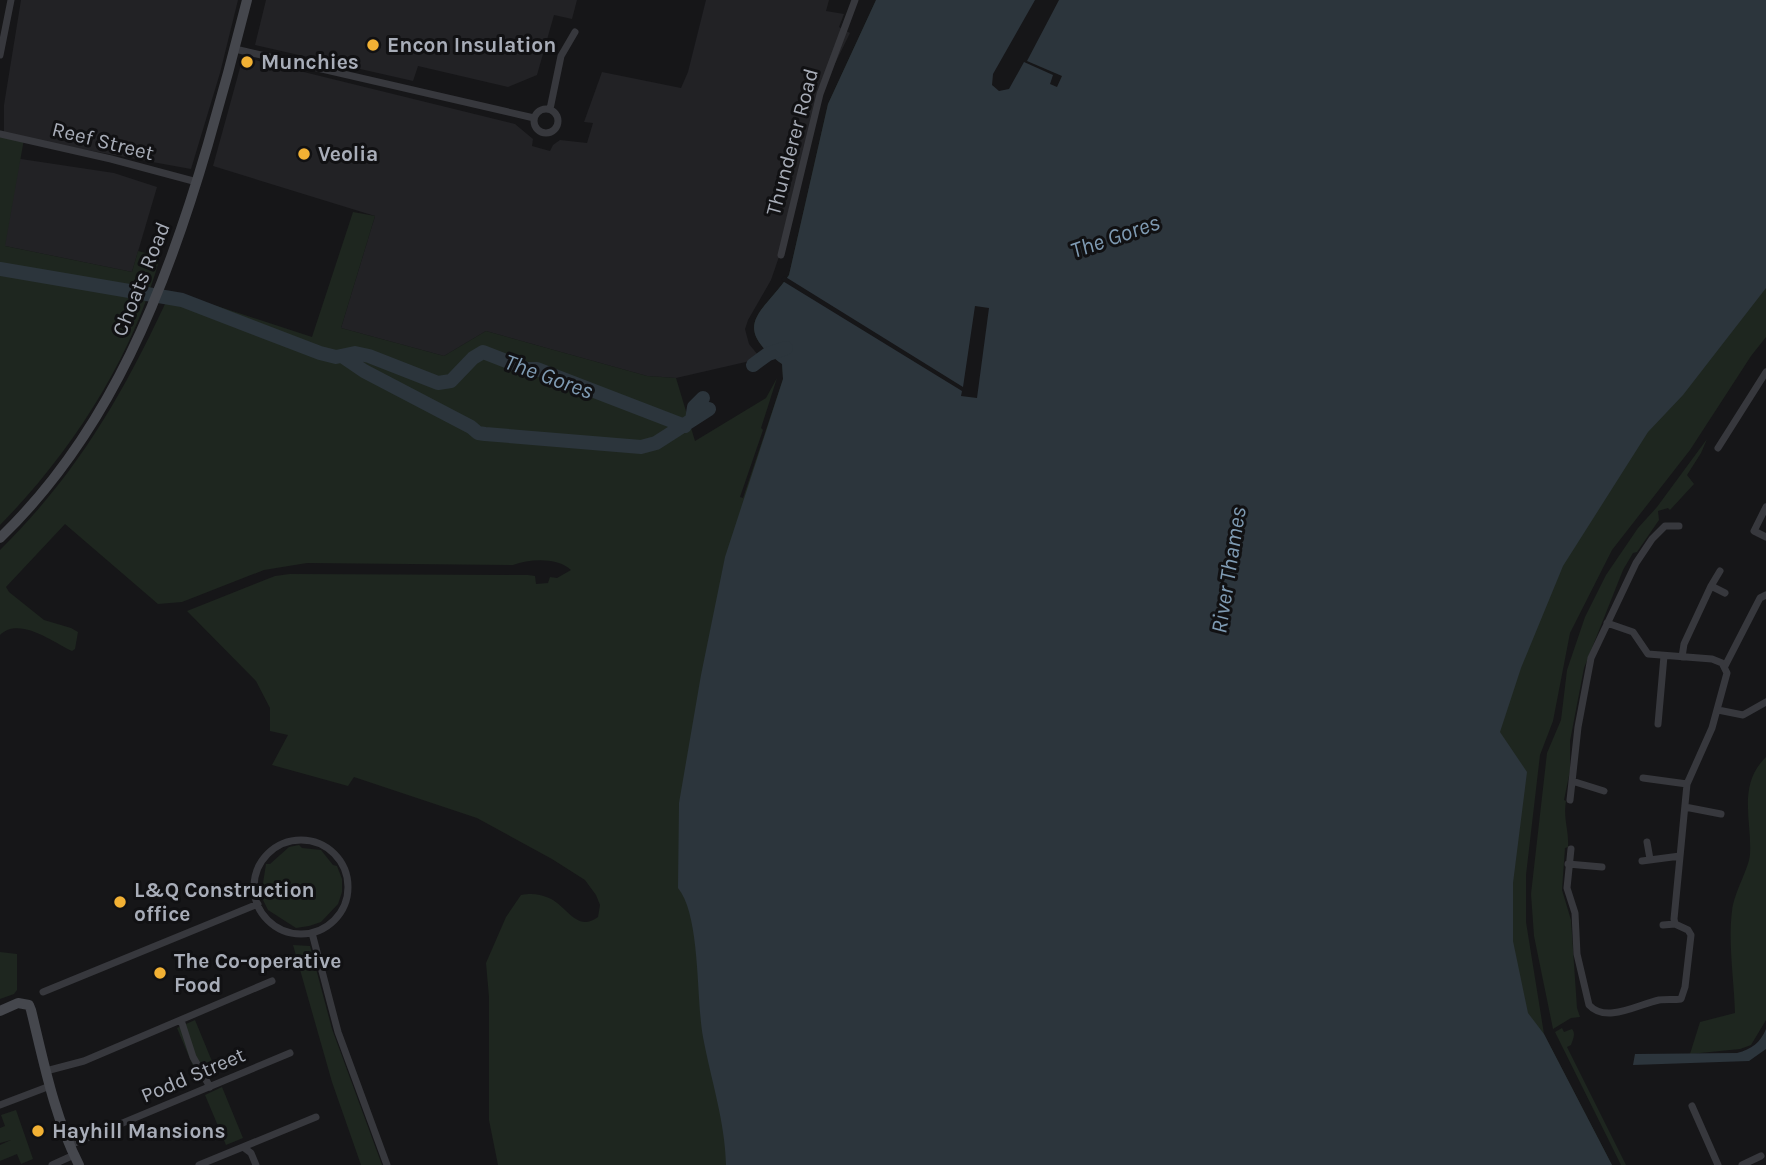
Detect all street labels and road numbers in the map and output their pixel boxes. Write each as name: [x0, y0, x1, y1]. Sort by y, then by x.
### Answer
street label: Thunderer Road: [761, 66, 823, 218]
street label: Reef Street: [50, 117, 157, 165]
street label: Choats Road: [107, 218, 175, 340]
street label: Podd Street: [137, 1042, 249, 1108]

